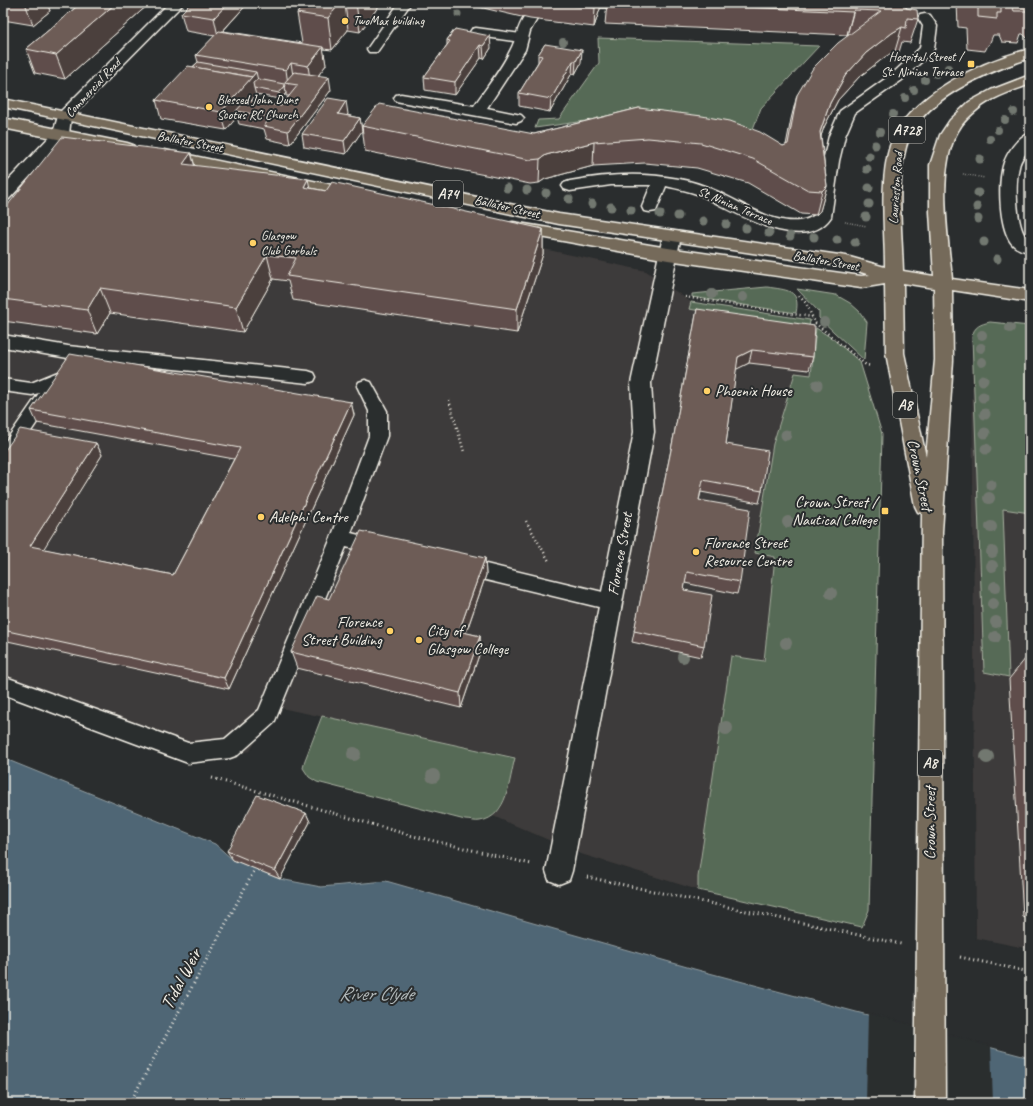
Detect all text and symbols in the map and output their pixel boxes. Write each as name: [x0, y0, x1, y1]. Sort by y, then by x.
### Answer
place label: TwoMax building: [353, 13, 426, 29]
marker: TwoMax building: [340, 16, 350, 26]
place label: Hospital Street / St. Ninian Terrace: [881, 49, 966, 80]
street label: Commercial Road: [62, 54, 126, 121]
marker: Hospital Street / St. Ninian Terrace: [966, 59, 976, 69]
place label: Blessed John Duns Scotus RC Church: [217, 92, 299, 123]
marker: Blessed John Duns Scotus RC Church: [204, 102, 214, 112]
road number: A728: [889, 117, 925, 143]
street label: Ballater Street: [156, 128, 226, 157]
street label: Laurieston Road: [886, 150, 907, 224]
road number: A74: [433, 181, 463, 207]
street label: St Ninian Terrace: [695, 183, 775, 229]
street label: Ballater Street: [473, 192, 543, 223]
place label: Glasgow Club Gorbals: [261, 228, 318, 259]
marker: Glasgow Club Gorbals: [248, 238, 258, 248]
street label: Ballater Street: [792, 247, 862, 275]
place label: Phoenix House: [715, 381, 793, 401]
marker: Phoenix House: [702, 386, 712, 396]
road number: A8: [893, 392, 917, 418]
street label: Crown Street: [903, 437, 938, 515]
place label: Crown Street / Nautical College: [792, 492, 881, 530]
marker: Crown Street / Nautical College: [880, 506, 890, 516]
place label: Adelphi Centre: [269, 507, 350, 527]
street label: Florence Street: [603, 510, 637, 597]
marker: Adelphi Centre: [256, 512, 266, 522]
place label: Florence Street Resource Centre: [704, 533, 793, 571]
marker: Florence Street Resource Centre: [691, 547, 701, 557]
place label: Florence Street Building: [301, 612, 384, 650]
place label: City of Glasgow College: [427, 621, 510, 659]
marker: Florence Street Building: [385, 626, 395, 636]
marker: City of Glasgow College: [414, 635, 424, 645]
road number: A8: [918, 750, 942, 776]
street label: Crown Street: [920, 784, 940, 859]
street label: Tidal Weir: [155, 943, 208, 1014]
water label: River Clyde: [339, 981, 417, 1006]

